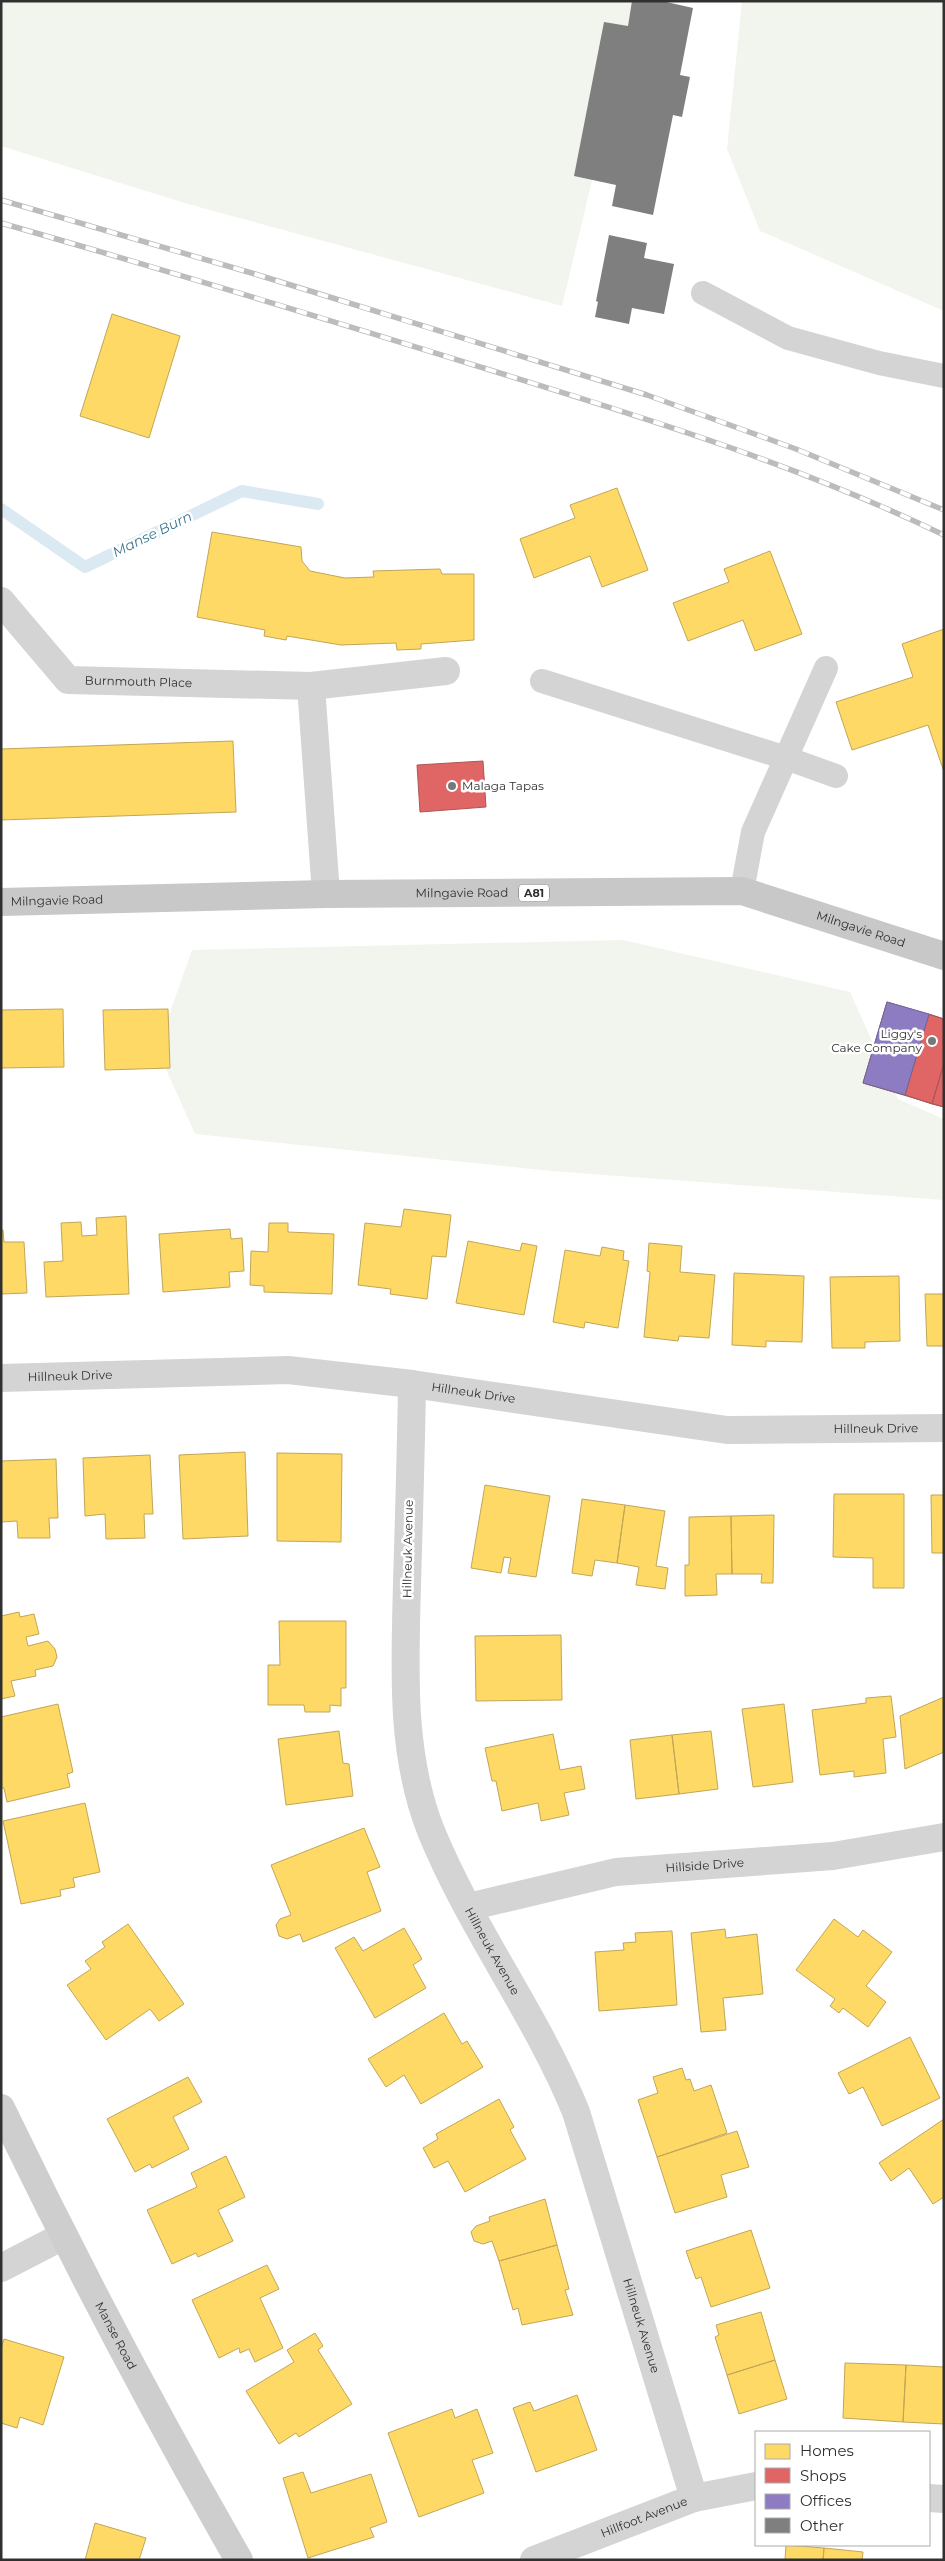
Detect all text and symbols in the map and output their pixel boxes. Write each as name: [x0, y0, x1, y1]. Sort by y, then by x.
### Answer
water label: Manse Burn: [109, 507, 195, 561]
street label: Burnmouth Place: [85, 672, 192, 690]
place label: Malaga Tapas: [462, 778, 544, 793]
marker: Malaga Tapas: [446, 780, 458, 792]
road number: A81: [519, 884, 549, 901]
street label: Milngavie Road: [415, 885, 508, 900]
street label: Milngavie Road: [10, 891, 104, 909]
street label: Milngavie Road: [815, 907, 908, 950]
place label: Liggy's Cake Company: [831, 1026, 922, 1055]
marker: Liggy's Cake Company: [926, 1035, 938, 1047]
street label: Hillneuk Drive: [27, 1367, 113, 1384]
street label: Hillneuk Drive: [431, 1379, 517, 1406]
street label: Hillneuk Drive: [833, 1420, 918, 1436]
street label: Hillneuk Avenue: [399, 1500, 416, 1598]
street label: Hillside Drive: [665, 1855, 744, 1875]
street label: Hillneuk Avenue: [462, 1904, 523, 1998]
street label: Hillneuk Avenue: [620, 2276, 663, 2375]
street label: Manse Road: [92, 2299, 140, 2372]
legend: [755, 2431, 930, 2546]
text: Homes: [800, 2441, 854, 2460]
text: Shops: [800, 2466, 846, 2485]
text: Offices: [800, 2491, 852, 2510]
street label: Hillfoot Avenue: [598, 2493, 689, 2540]
text: Other: [800, 2516, 844, 2535]

